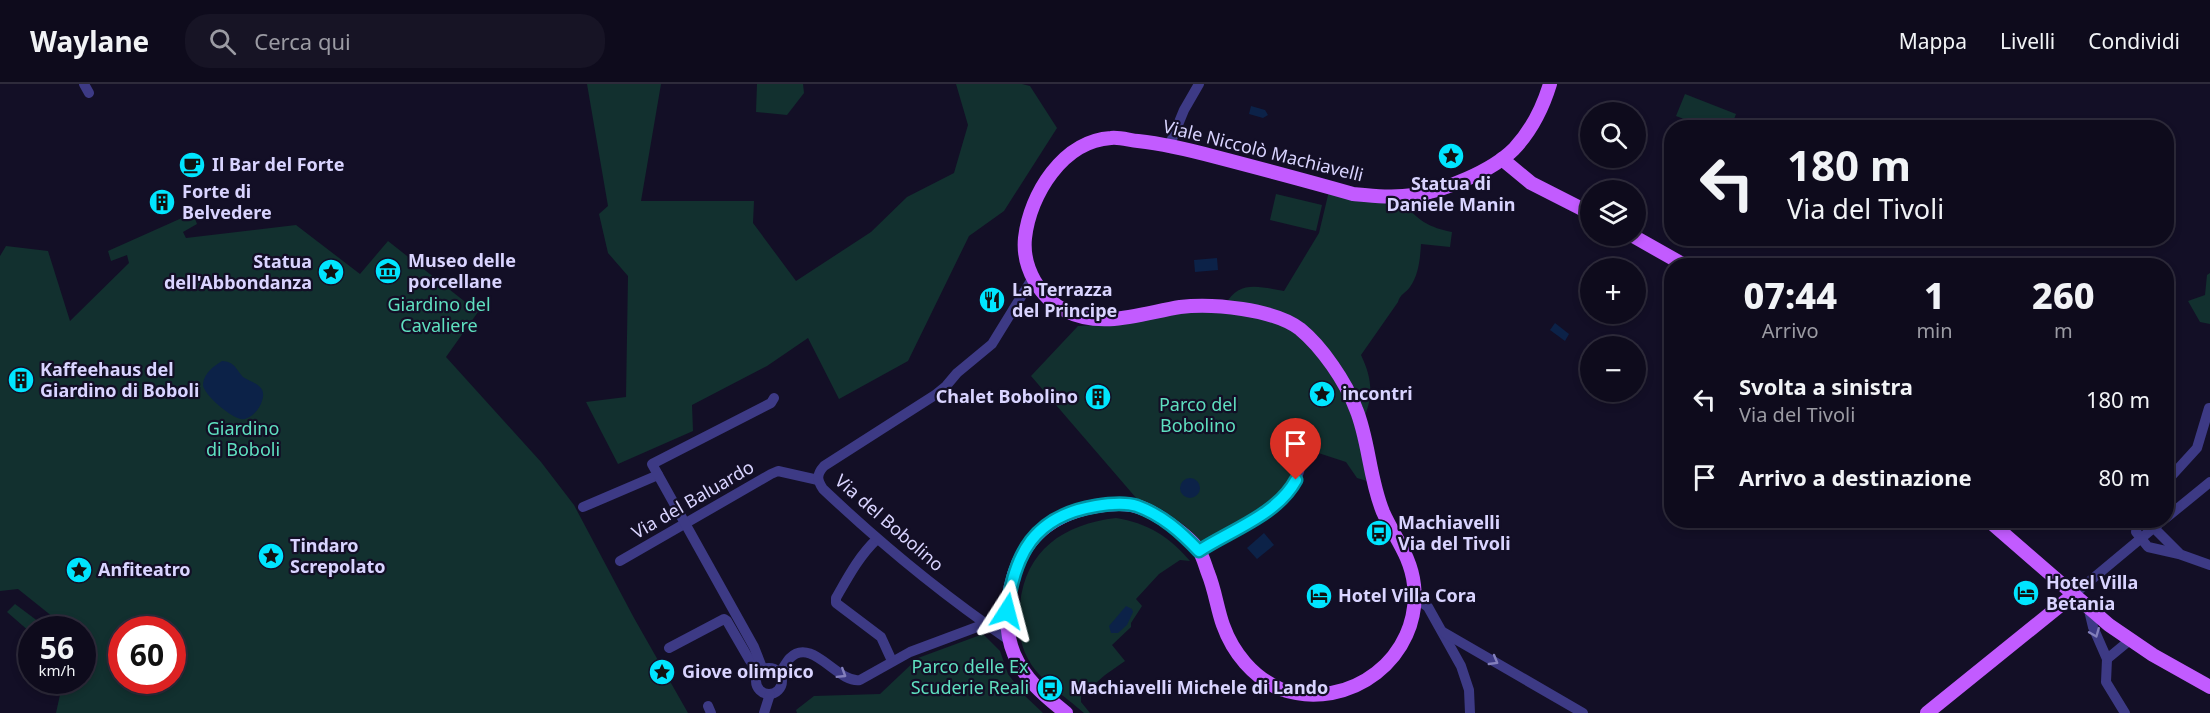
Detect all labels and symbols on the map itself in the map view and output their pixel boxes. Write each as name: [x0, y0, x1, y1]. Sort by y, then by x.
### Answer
street label: Viale Niccolò Machiavelli: [1160, 113, 1366, 187]
place icon: Statua di Daniele Manin: [1436, 141, 1466, 171]
cafe icon: Il Bar del Forte: [177, 150, 207, 180]
place label: Il Bar del Forte: [212, 152, 344, 176]
place label: Statua di Daniele Manin: [1386, 171, 1516, 216]
place label: Forte di Belvedere: [182, 179, 272, 224]
building icon: Forte di Belvedere: [147, 187, 177, 217]
place label: Museo delle porcellane: [408, 248, 516, 293]
place label: Statua dell'Abbondanza: [164, 249, 312, 294]
museum icon: Museo delle porcellane: [373, 256, 403, 286]
place icon: Statua dell'Abbondanza: [316, 257, 346, 287]
place label: La Terrazza del Principe: [1012, 277, 1117, 322]
restaurant icon: La Terrazza del Principe: [977, 285, 1007, 315]
park label: Giardino del Cavaliere: [387, 292, 491, 337]
place label: Kaffeehaus del Giardino di Boboli: [40, 357, 199, 402]
building icon: Kaffeehaus del Giardino di Boboli: [6, 365, 36, 395]
place icon: incontri: [1307, 379, 1337, 409]
place label: incontri: [1342, 381, 1413, 405]
building icon: Chalet Bobolino: [1083, 382, 1113, 412]
place label: Chalet Bobolino: [936, 384, 1078, 408]
park label: Parco del Bobolino: [1159, 392, 1237, 437]
park label: Giardino di Boboli: [206, 416, 280, 461]
pin: [1270, 418, 1321, 480]
street label: Via del Baluardo: [627, 454, 758, 544]
street label: Via del Bobolino: [830, 468, 949, 576]
place label: Machiavelli Via del Tivoli: [1398, 510, 1511, 555]
bus stop icon: Machiavelli Via del Tivoli: [1364, 518, 1394, 548]
place label: Tindaro Screpolato: [290, 533, 385, 578]
place icon: Tindaro Screpolato: [256, 541, 286, 571]
place icon: Anfiteatro: [64, 555, 94, 585]
place label: Anfiteatro: [98, 557, 191, 581]
place label: Hotel Villa Betania: [2046, 570, 2138, 615]
hotel icon: Hotel Villa Betania: [2011, 578, 2041, 608]
position arrow: [975, 579, 1039, 643]
hotel icon: Hotel Villa Cora: [1304, 581, 1334, 611]
place label: Hotel Villa Cora: [1338, 583, 1476, 607]
speed limit sign: 60: [108, 616, 186, 694]
one-way arrow: [2088, 627, 2100, 638]
park label: Parco delle Ex Scuderie Reali: [911, 654, 1029, 699]
one-way arrow: [1488, 654, 1498, 665]
place icon: Giove olimpico: [647, 657, 677, 687]
place label: Giove olimpico: [682, 659, 814, 683]
one-way arrow: [836, 667, 846, 679]
bus stop icon: Machiavelli Michele di Lando: [1035, 673, 1065, 703]
place label: Machiavelli Michele di Lando: [1070, 675, 1328, 699]

